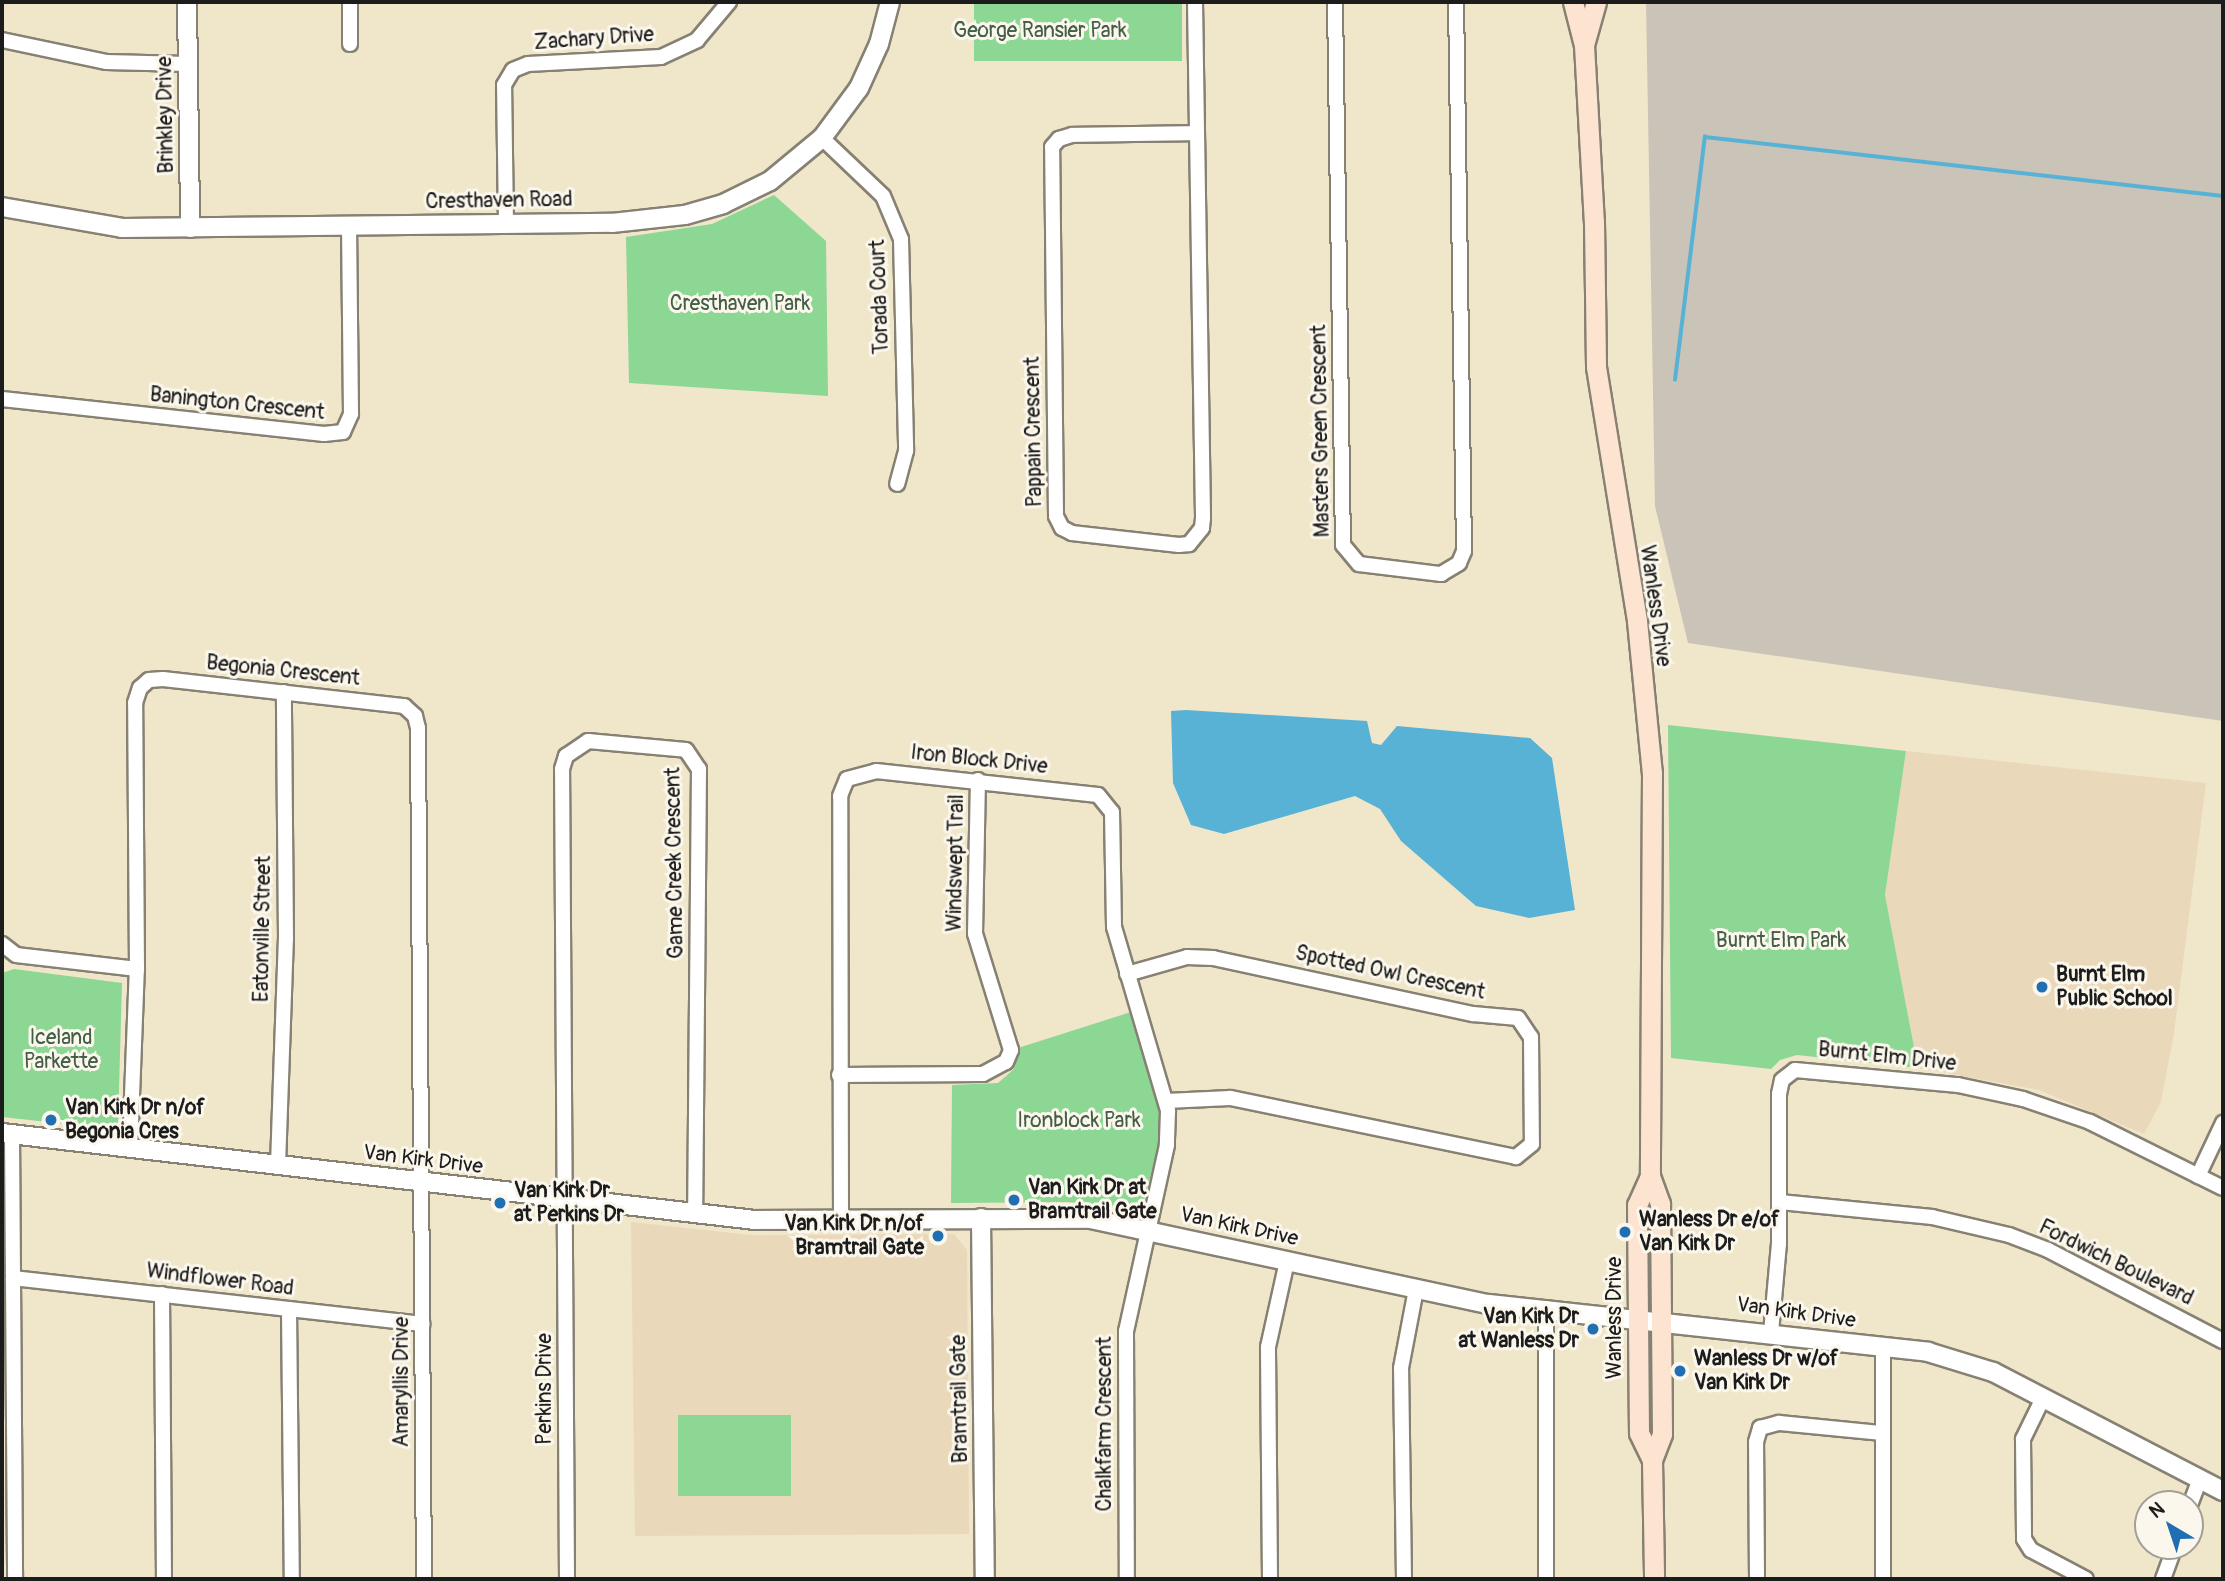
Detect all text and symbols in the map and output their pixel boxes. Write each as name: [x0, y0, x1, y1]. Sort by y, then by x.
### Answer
park label: George Ransier Park: [953, 18, 1127, 44]
street label: Zachary Drive: [533, 22, 655, 56]
street label: Brinkley Drive: [152, 56, 180, 174]
street label: Cresthaven Road: [425, 187, 573, 215]
street label: Torada Court: [865, 239, 895, 355]
park label: Cresthaven Park: [670, 291, 810, 317]
street label: Masters Green Crescent: [1307, 324, 1335, 538]
street label: Pappain Crescent: [1020, 356, 1048, 508]
street label: Banington Crescent: [148, 382, 326, 426]
street label: Wanless Drive: [1634, 544, 1676, 668]
street label: Begonia Crescent: [205, 650, 361, 692]
street label: Iron Block Drive: [909, 740, 1049, 780]
street label: Game Creek Crescent: [661, 767, 689, 959]
street label: Windswept Trail: [942, 794, 970, 932]
street label: Eatonville Street: [249, 856, 277, 1002]
park label: Burnt Elm Park: [1716, 928, 1846, 954]
street label: Spotted Owl Crescent: [1293, 941, 1487, 1005]
place label: Burnt Elm Public School: [2056, 962, 2173, 1012]
marker: Burnt Elm Public School: [2034, 979, 2050, 995]
park label: Iceland Parkette: [24, 1025, 98, 1075]
street label: Burnt Elm Drive: [1817, 1037, 1957, 1077]
place label: Van Kirk Dr n/of Begonia Cres: [65, 1095, 205, 1145]
park label: Ironblock Park: [1017, 1108, 1141, 1134]
marker: Van Kirk Dr n/of Begonia Cres: [43, 1112, 59, 1128]
street label: Van Kirk Drive: [362, 1140, 484, 1180]
place label: Van Kirk Dr at Bramtrail Gate: [1028, 1175, 1157, 1225]
place label: Van Kirk Dr at Perkins Dr: [514, 1178, 624, 1228]
marker: Van Kirk Dr at Bramtrail Gate: [1006, 1192, 1022, 1208]
marker: Van Kirk Dr at Perkins Dr: [492, 1195, 508, 1211]
street label: Van Kirk Drive: [1178, 1202, 1300, 1252]
place label: Wanless Dr e/of Van Kirk Dr: [1639, 1207, 1780, 1257]
place label: Van Kirk Dr n/of Bramtrail Gate: [784, 1211, 924, 1261]
street label: Fordwich Boulevard: [2035, 1215, 2197, 1311]
marker: Wanless Dr e/of Van Kirk Dr: [1617, 1224, 1633, 1240]
marker: Van Kirk Dr n/of Bramtrail Gate: [930, 1228, 946, 1244]
street label: Wanless Drive: [1602, 1257, 1628, 1379]
street label: Windflower Road: [145, 1258, 295, 1302]
street label: Van Kirk Drive: [1735, 1292, 1857, 1334]
place label: Van Kirk Dr at Wanless Dr: [1459, 1304, 1579, 1354]
street label: Amaryllis Drive: [389, 1317, 415, 1447]
marker: Van Kirk Dr at Wanless Dr: [1585, 1321, 1601, 1337]
street label: Perkins Drive: [532, 1333, 558, 1445]
street label: Bramtrail Gate: [946, 1334, 974, 1464]
street label: Chalkfarm Crescent: [1092, 1337, 1118, 1511]
place label: Wanless Dr w/of Van Kirk Dr: [1694, 1346, 1838, 1396]
marker: Wanless Dr w/of Van Kirk Dr: [1672, 1363, 1688, 1379]
north arrow: [2134, 1490, 2204, 1560]
text: N: [2144, 1497, 2170, 1524]

